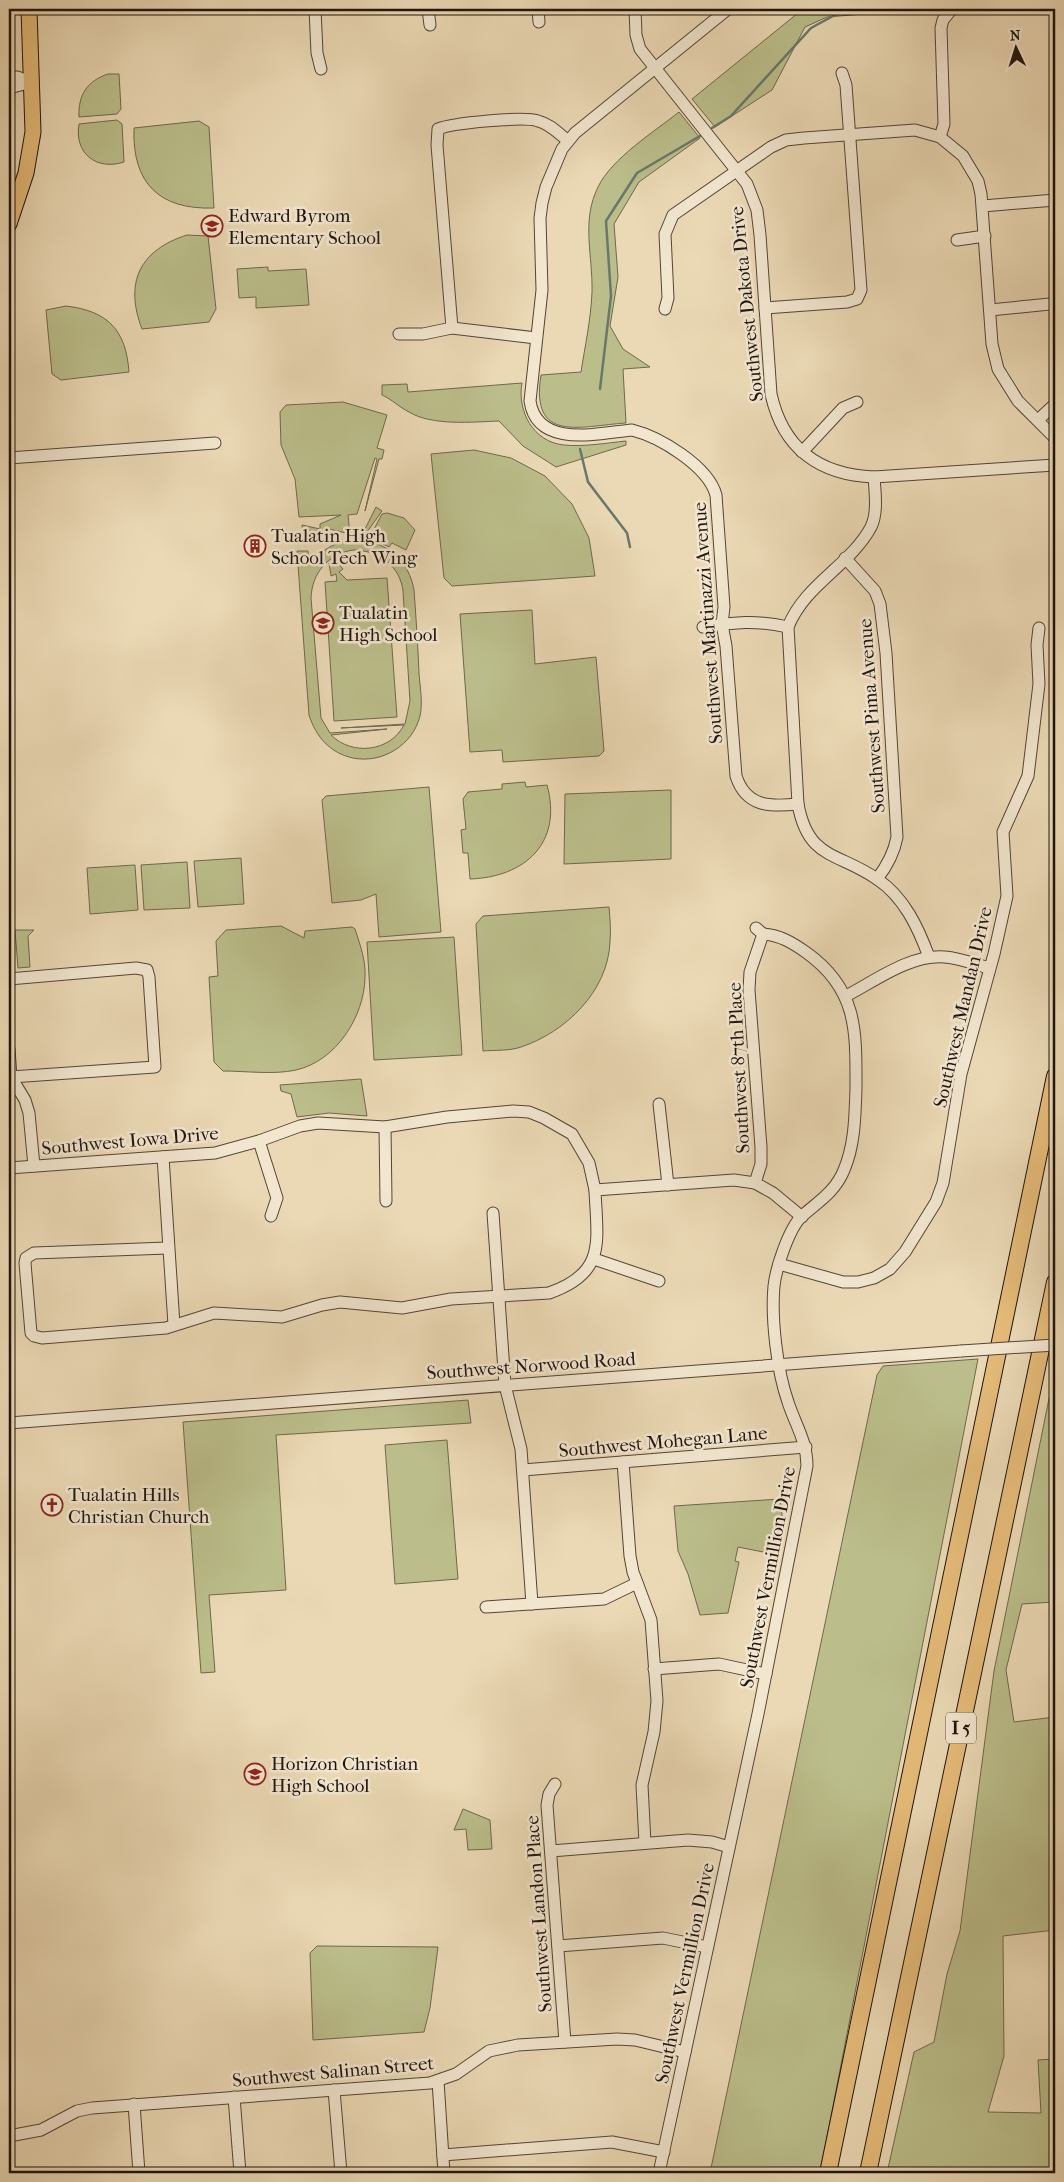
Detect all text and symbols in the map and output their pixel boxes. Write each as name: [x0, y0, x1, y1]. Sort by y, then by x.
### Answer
north arrow: [992, 22, 1042, 72]
text: N: [1009, 27, 1021, 44]
place label: Edward Byrom Elementary School: [228, 205, 381, 249]
street label: Southwest Dakota Drive: [726, 205, 768, 403]
school or university icon: Edward Byrom Elementary School: [200, 214, 224, 238]
street label: Southwest Martinazzi Avenue: [689, 501, 727, 745]
place label: Tualatin High School Tech Wing: [271, 525, 418, 569]
building icon: Tualatin High School Tech Wing: [243, 534, 267, 558]
place label: Tualatin High School: [339, 602, 438, 646]
school or university icon: Tualatin High School: [311, 611, 335, 635]
street label: Southwest Pima Avenue: [854, 618, 890, 814]
street label: Southwest Mandan Drive: [929, 904, 997, 1110]
street label: Southwest 87th Place: [724, 982, 754, 1154]
street label: Southwest Iowa Drive: [41, 1122, 220, 1160]
street label: Southwest Norwood Road: [426, 1348, 637, 1384]
street label: Southwest Mohegan Lane: [558, 1422, 768, 1462]
street label: Southwest Vermillion Drive: [736, 1465, 800, 1690]
place label: Tualatin Hills Christian Church: [68, 1484, 210, 1528]
church icon: Tualatin Hills Christian Church: [40, 1493, 64, 1517]
road number: I 5: [946, 1712, 976, 1744]
place label: Horizon Christian High School: [271, 1753, 418, 1797]
school or university icon: Horizon Christian High School: [243, 1762, 267, 1786]
street label: Southwest Landon Place: [521, 1815, 557, 2013]
street label: Southwest Vermillion Drive: [651, 1861, 719, 2086]
street label: Southwest Salinan Street: [231, 2052, 435, 2092]

